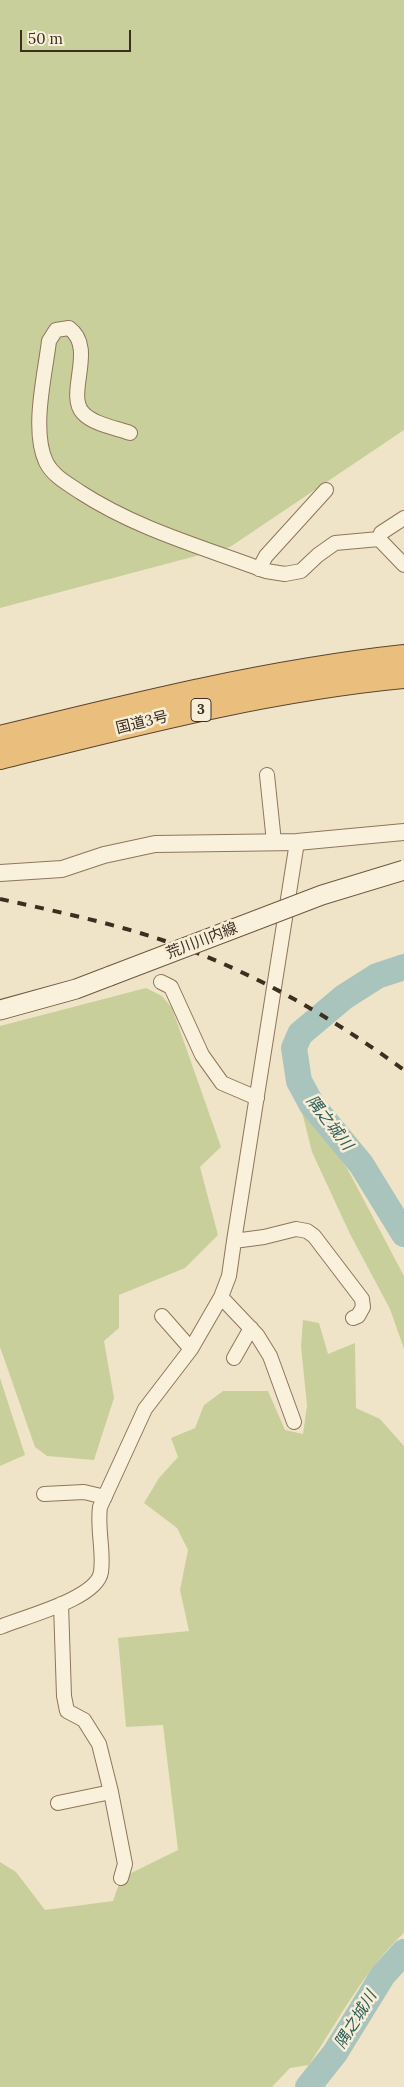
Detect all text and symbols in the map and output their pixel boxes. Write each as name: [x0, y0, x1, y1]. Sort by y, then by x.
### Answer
scale bar: [22, 20, 134, 52]
text: 50 m: [28, 29, 63, 48]
road number: 3: [191, 698, 211, 722]
street label: 国道3号: [114, 708, 170, 738]
street label: 荒川川内線: [164, 919, 240, 963]
water label: 隅之城川: [302, 1092, 356, 1154]
water label: 隅之城川: [331, 1988, 381, 2052]

